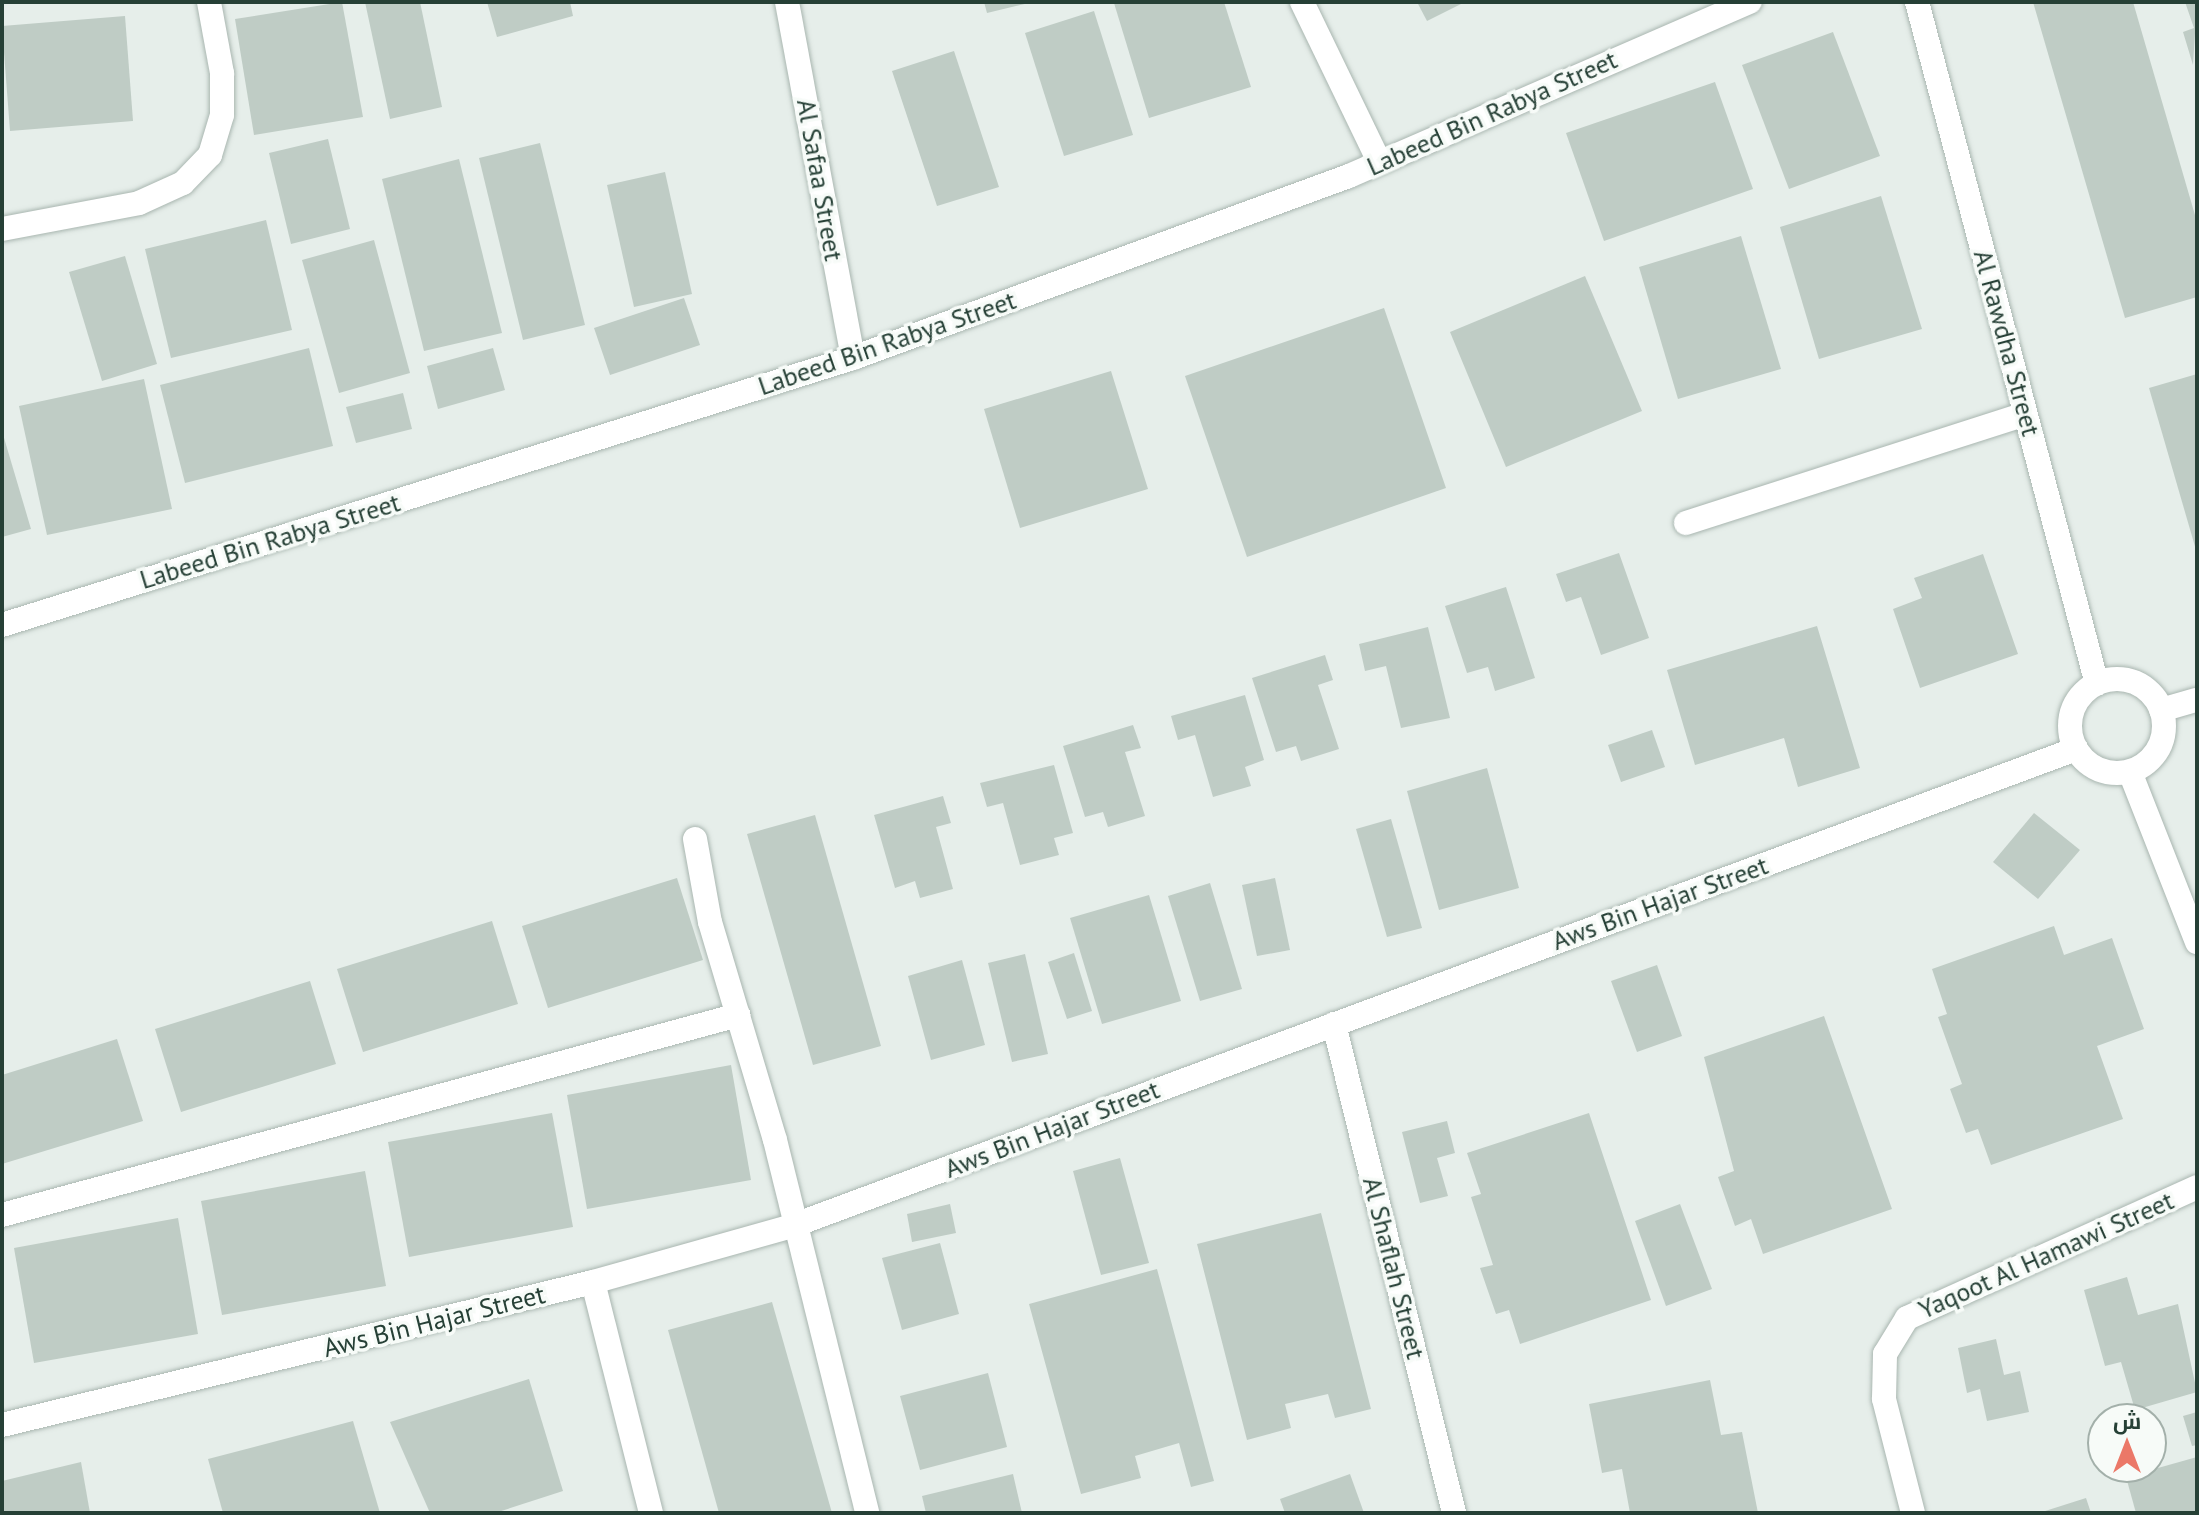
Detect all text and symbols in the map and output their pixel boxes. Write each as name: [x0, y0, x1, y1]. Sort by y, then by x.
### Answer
street label: Labeed Bin Rabya Street: [1362, 44, 1622, 182]
street label: Al Safaa Street: [790, 97, 850, 263]
street label: Al Rawdha Street: [1967, 247, 2047, 439]
street label: Labeed Bin Rabya Street: [754, 284, 1020, 402]
street label: Labeed Bin Rabya Street: [136, 487, 404, 595]
street label: Aws Bin Hajar Street: [1548, 849, 1772, 957]
street label: Aws Bin Hajar Street: [940, 1074, 1164, 1184]
street label: Al Shaflah Street: [1356, 1174, 1432, 1362]
street label: Yaqoot Al Hamawi Street: [1913, 1184, 2179, 1326]
street label: Aws Bin Hajar Street: [320, 1278, 548, 1364]
north arrow: [2087, 1403, 2167, 1483]
text: ش: [2113, 1407, 2141, 1435]

